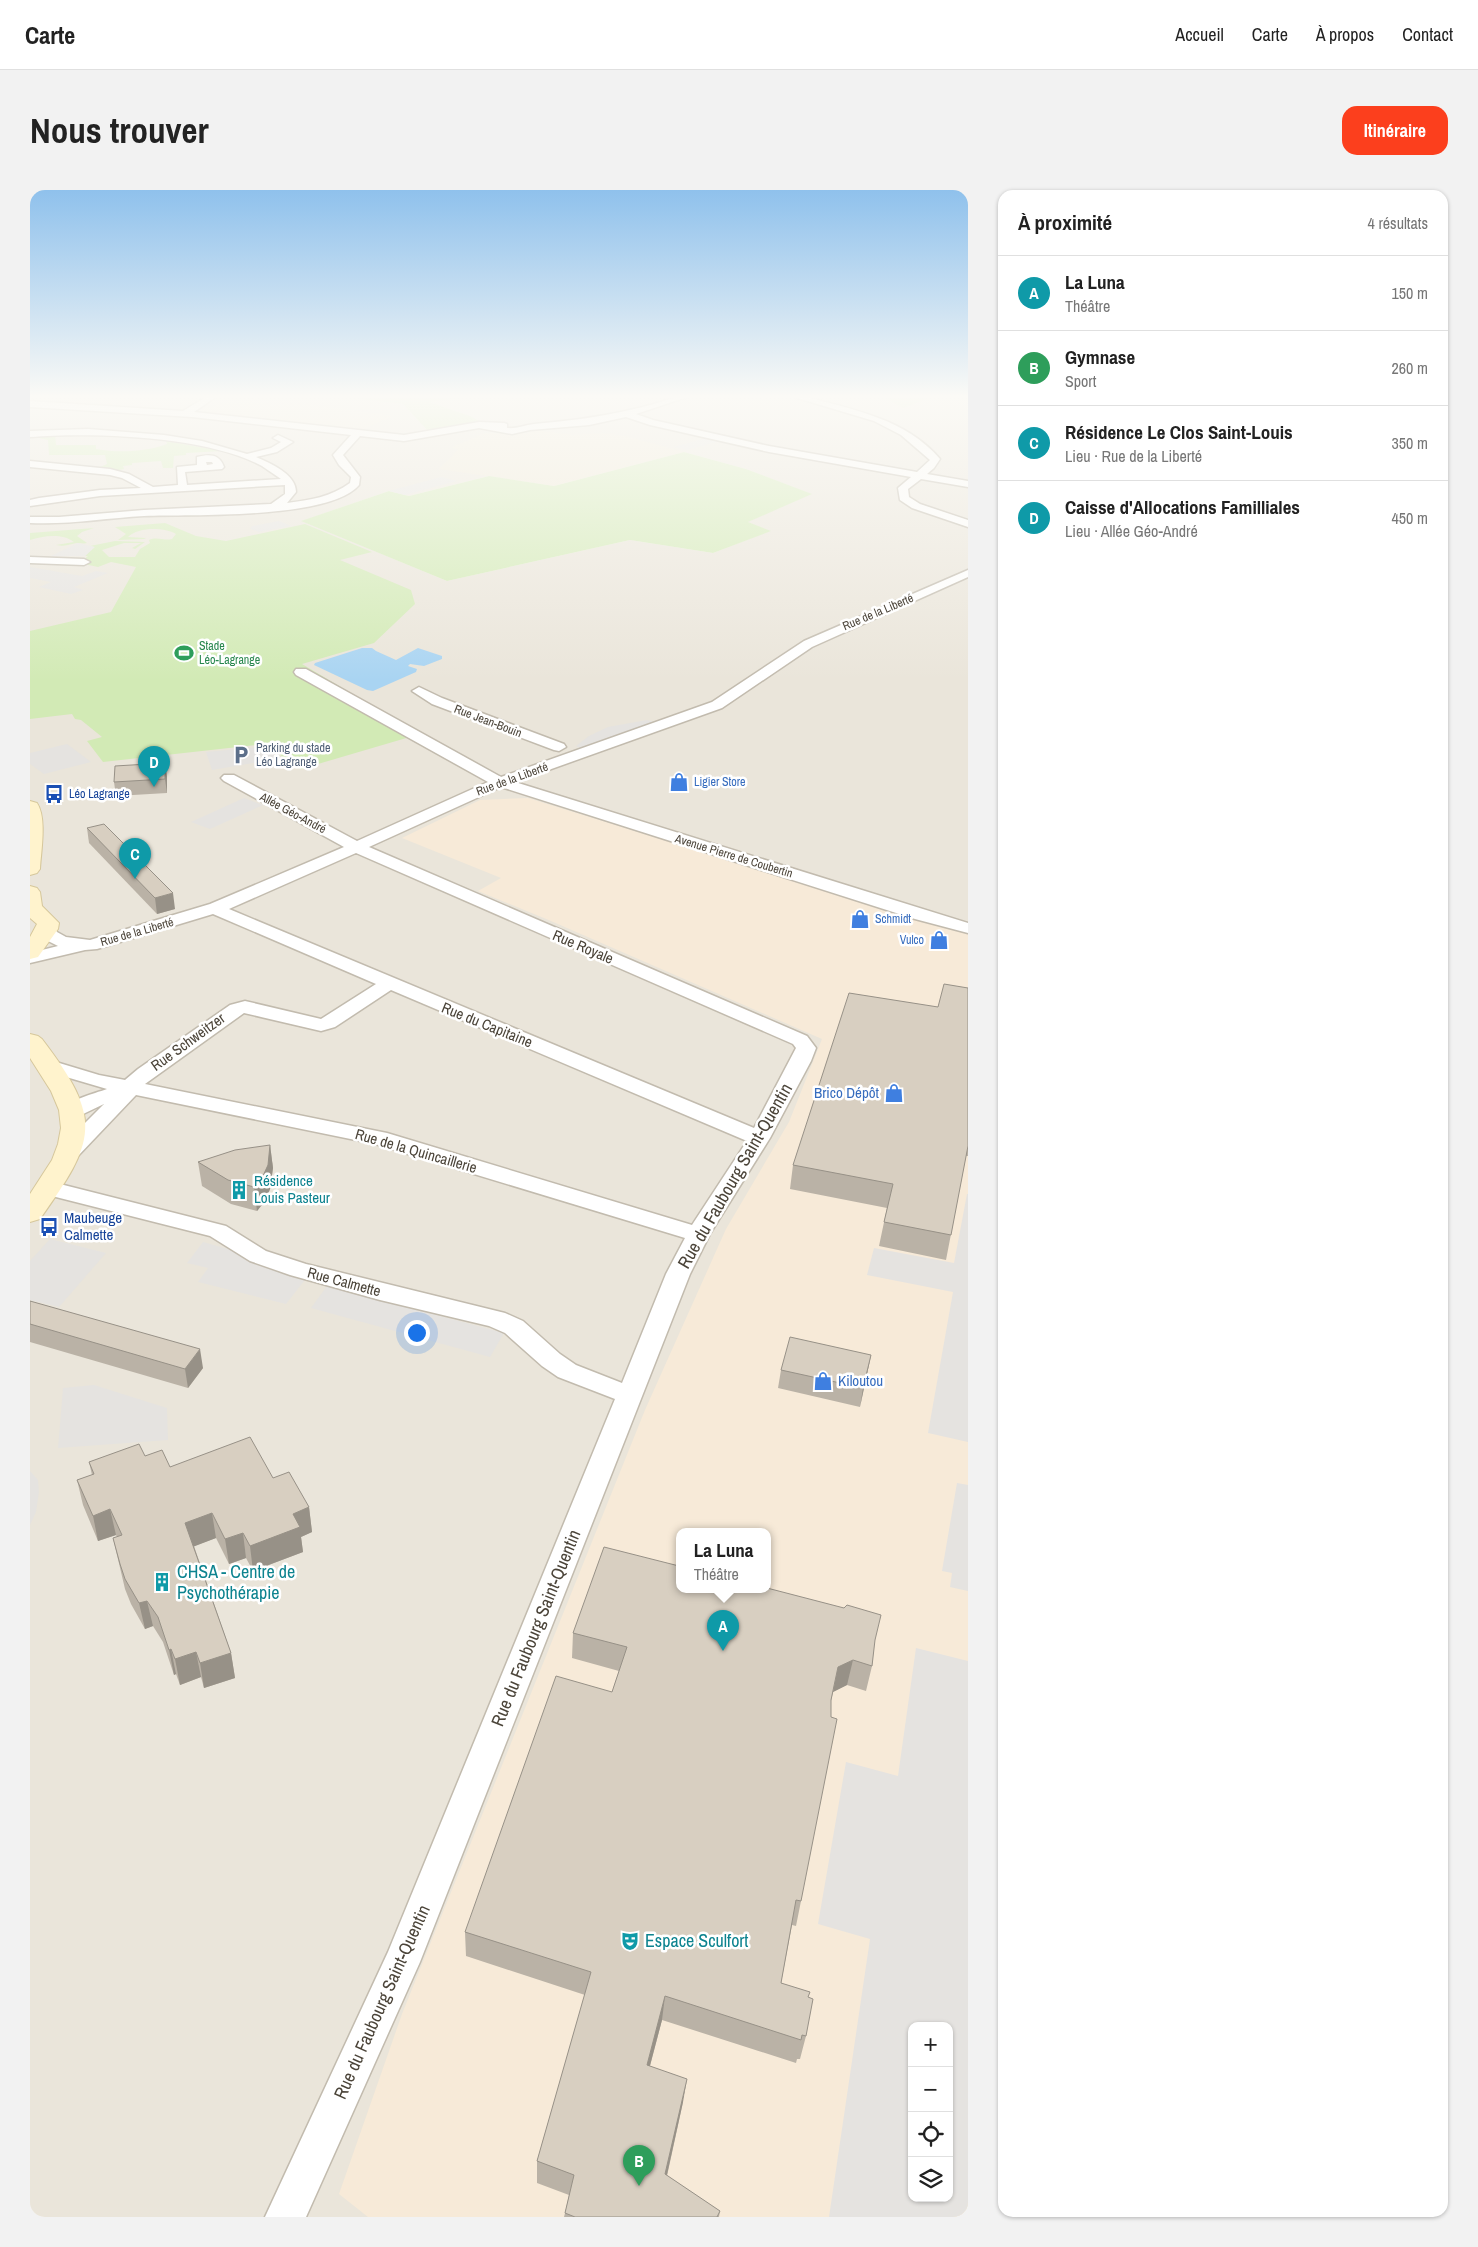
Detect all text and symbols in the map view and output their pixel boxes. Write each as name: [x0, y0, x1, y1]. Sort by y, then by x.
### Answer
text: Carte: [25, 19, 75, 51]
text: Accueil: [1175, 22, 1224, 47]
text: Carte: [1252, 22, 1288, 47]
text: À propos: [1316, 22, 1374, 47]
text: Contact: [1402, 22, 1453, 47]
button: Itinéraire: [1342, 106, 1448, 155]
text: Nous trouver: [30, 107, 209, 154]
text: À proximité: [1018, 208, 1112, 237]
text: 4 résultats: [1367, 212, 1428, 234]
text: La Luna: [1065, 269, 1125, 295]
text: A: [1029, 282, 1039, 304]
text: 150 m: [1392, 282, 1428, 304]
text: Théâtre: [1065, 295, 1110, 317]
text: Gymnase: [1065, 344, 1135, 370]
text: B: [1029, 357, 1039, 379]
text: 260 m: [1392, 357, 1428, 379]
text: Sport: [1065, 370, 1096, 392]
text: Résidence Le Clos Saint-Louis: [1065, 419, 1293, 445]
text: C: [1029, 432, 1039, 454]
text: 350 m: [1392, 432, 1428, 454]
text: Lieu · Rue de la Liberté: [1065, 445, 1202, 467]
text: Caisse d'Allocations Familliales: [1065, 494, 1300, 520]
text: D: [1029, 507, 1039, 529]
text: 450 m: [1392, 507, 1428, 529]
text: Lieu · Allée Géo-André: [1065, 520, 1198, 542]
street label: Rue de la Liberté: [840, 590, 916, 634]
place label: Stade Léo-Lagrange: [199, 638, 260, 668]
sports icon: Stade Léo-Lagrange: [173, 642, 195, 664]
street label: Rue Jean-Bouin: [452, 701, 524, 741]
place label: Parking du stade Léo Lagrange: [256, 740, 330, 770]
parking icon: Parking du stade Léo Lagrange: [230, 744, 252, 766]
pin: D: [138, 746, 170, 787]
street label: Rue de la Liberté: [474, 759, 550, 799]
shop icon: Ligier Store: [668, 771, 690, 793]
place label: Ligier Store: [694, 774, 745, 790]
bus stop icon: Léo Lagrange: [43, 783, 65, 805]
place label: Léo Lagrange: [69, 786, 130, 802]
street label: Allée Géo-André: [256, 788, 329, 837]
street label: Avenue Pierre de Coubertin: [672, 830, 795, 882]
pin: C: [119, 838, 151, 879]
shop icon: Schmidt: [849, 908, 871, 930]
place label: Schmidt: [875, 911, 911, 927]
street label: Rue de la Liberté: [99, 914, 175, 950]
street label: Rue Royale: [550, 924, 617, 969]
shop icon: Vulco: [928, 929, 950, 951]
place label: Vulco: [900, 932, 924, 948]
street label: Rue du Capitaine: [439, 997, 536, 1052]
street label: Rue Schweitzer: [146, 1008, 229, 1076]
street label: Rue du Faubourg Saint-Quentin: [671, 1078, 798, 1273]
place label: Brico Dépôt: [814, 1082, 880, 1103]
shop icon: Brico Dépôt: [883, 1082, 905, 1104]
street label: Rue de la Quincaillerie: [353, 1123, 480, 1178]
place label: Résidence Louis Pasteur: [254, 1170, 330, 1208]
building icon: Résidence Louis Pasteur: [228, 1179, 250, 1201]
place label: Maubeuge Calmette: [64, 1207, 122, 1245]
bus stop icon: Maubeuge Calmette: [38, 1216, 60, 1238]
street label: Rue Calmette: [305, 1262, 383, 1301]
your location: [404, 1320, 430, 1346]
shop icon: Kiloutou: [812, 1370, 834, 1392]
place label: Kiloutou: [838, 1370, 883, 1391]
street label: Rue du Faubourg Saint-Quentin: [485, 1526, 586, 1730]
popup: [676, 1528, 771, 1593]
text: La Luna: [694, 1537, 753, 1563]
place label: CHSA - Centre de Psychothérapie: [177, 1559, 295, 1605]
text: Théâtre: [694, 1563, 739, 1585]
building icon: CHSA - Centre de Psychothérapie: [151, 1571, 173, 1593]
pin: A: [707, 1610, 739, 1651]
street label: Rue du Faubourg Saint-Quentin: [327, 1901, 436, 2103]
place label: Espace Sculfort: [645, 1928, 748, 1953]
theatre icon: Espace Sculfort: [619, 1930, 641, 1952]
map controls: [908, 2022, 953, 2202]
button: +: [908, 2022, 953, 2067]
button: −: [908, 2067, 953, 2112]
button: locate: [908, 2112, 953, 2157]
pin: B: [623, 2145, 655, 2186]
button: layers: [908, 2157, 953, 2202]

